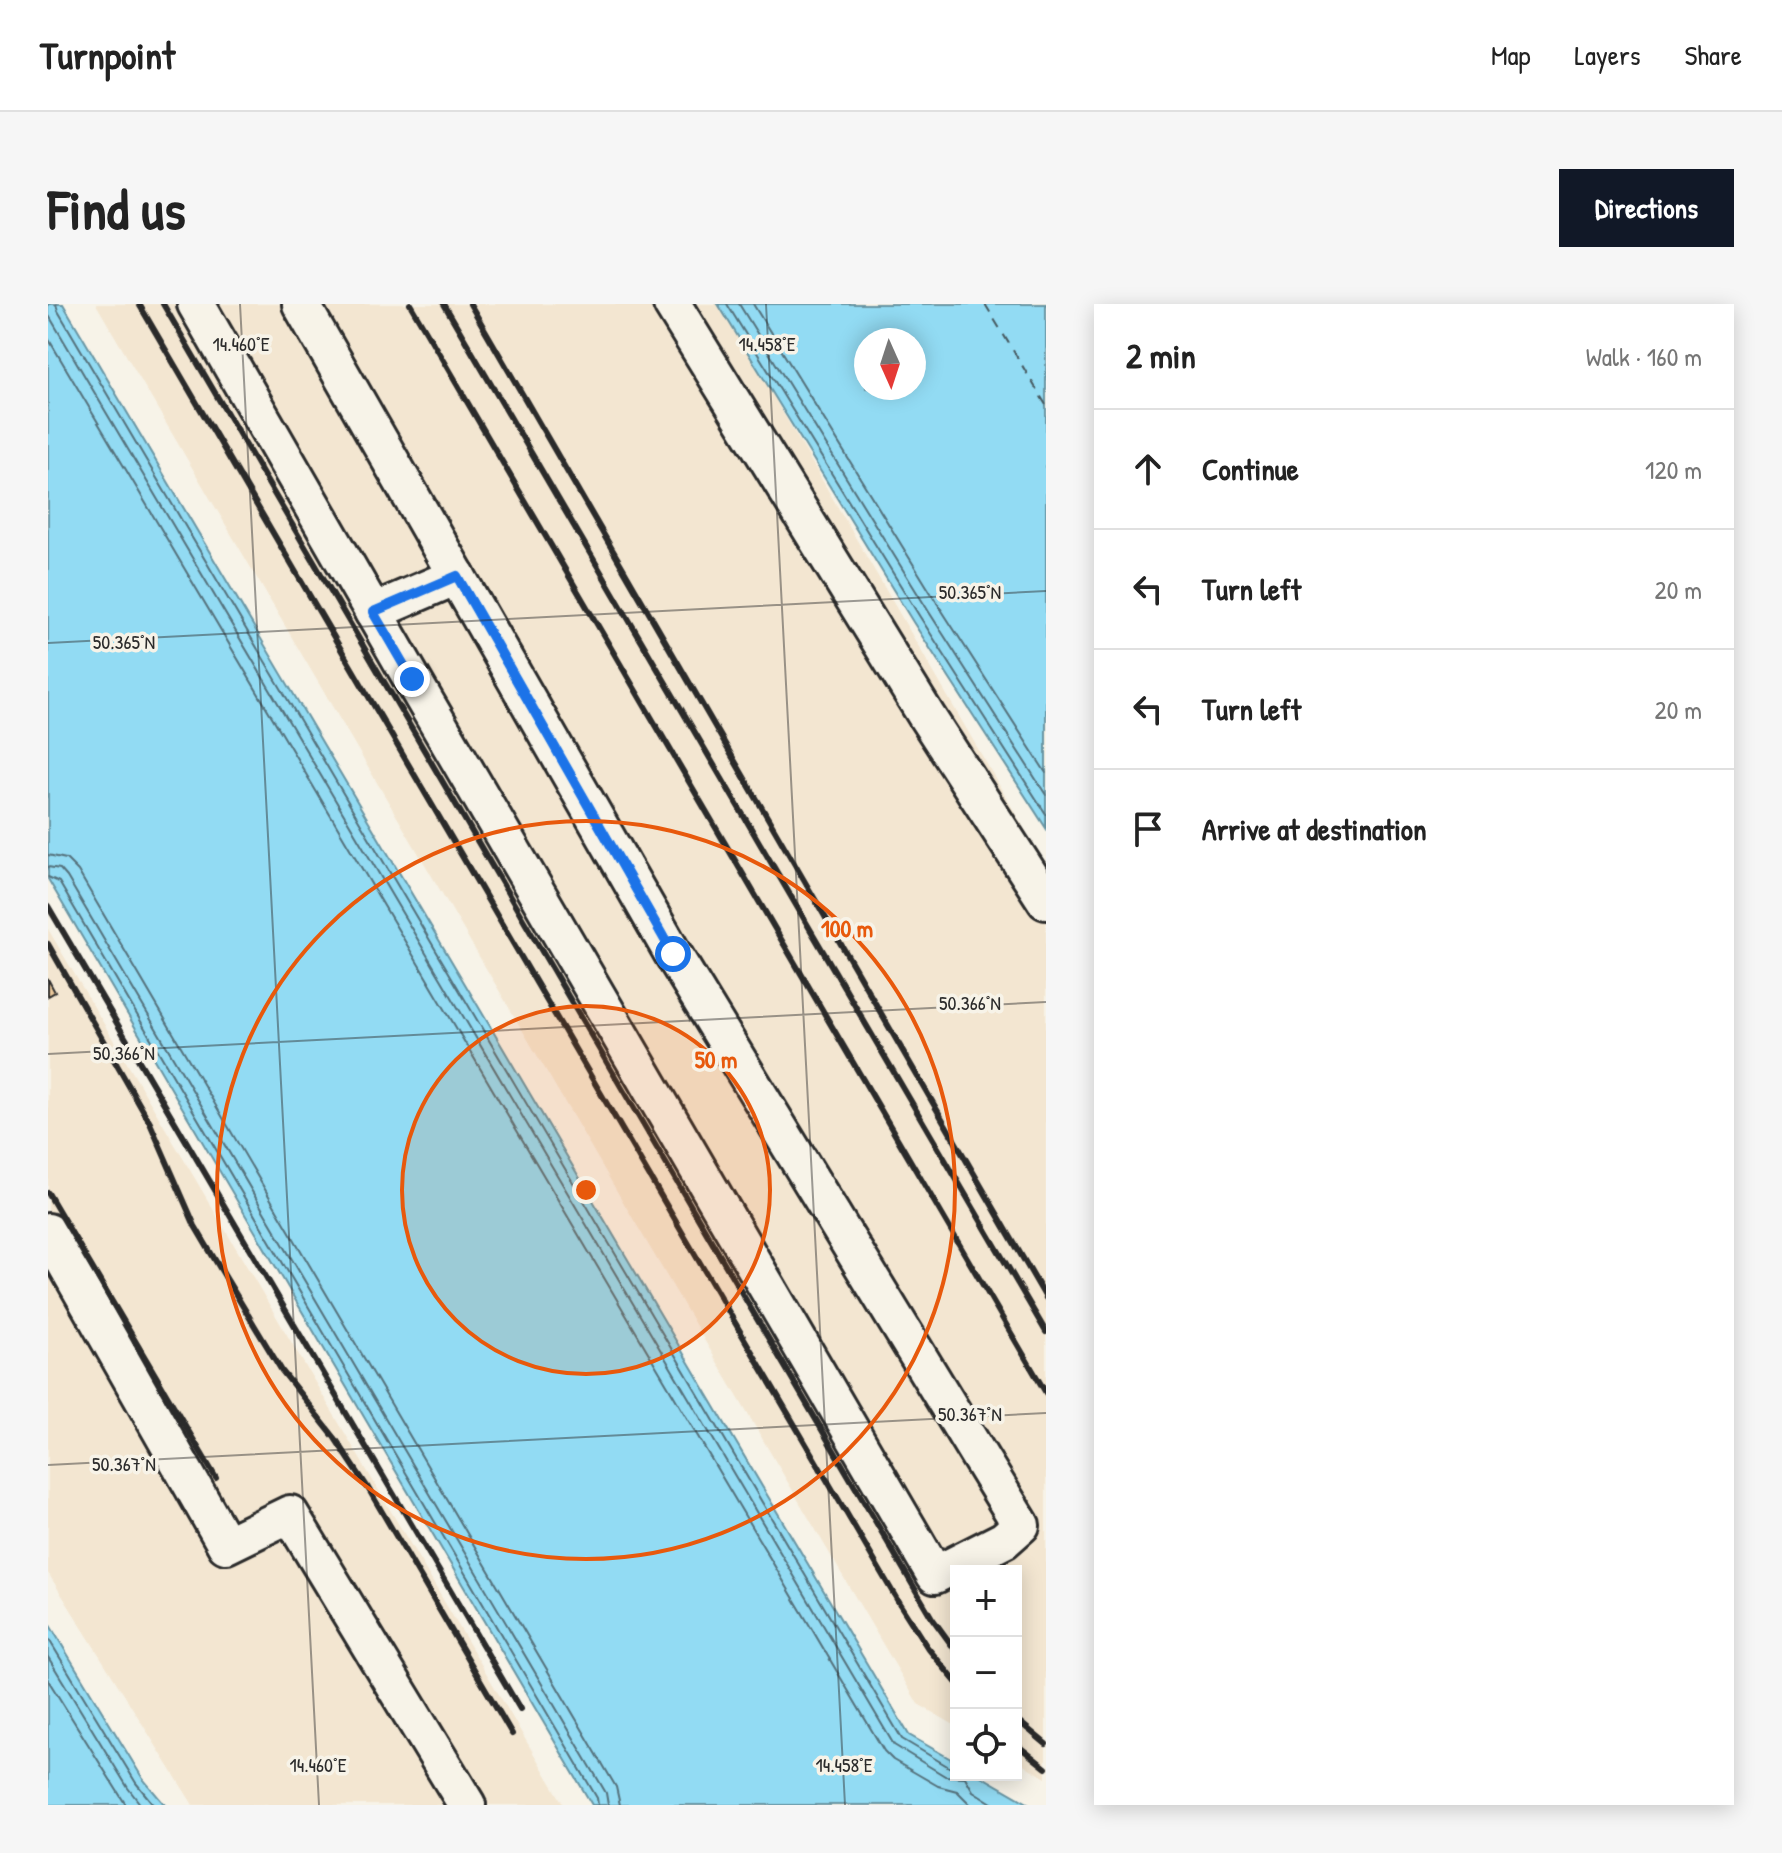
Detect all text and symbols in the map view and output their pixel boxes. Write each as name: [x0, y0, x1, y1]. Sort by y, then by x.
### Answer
text: Turnpoint: [40, 29, 175, 81]
text: Map: [1491, 36, 1531, 74]
text: Layers: [1575, 36, 1640, 74]
text: Share: [1684, 36, 1742, 74]
button: Directions: [1559, 169, 1734, 247]
text: Find us: [48, 171, 186, 246]
north arrow: [854, 328, 926, 400]
text: 14.460°E: [213, 330, 270, 357]
text: 14.458°E: [738, 330, 796, 357]
text: 2 min: [1126, 333, 1196, 379]
text: Walk · 160 m: [1586, 339, 1702, 374]
icon: ahead: [1126, 447, 1170, 491]
text: Continue: [1202, 449, 1299, 489]
text: 120 m: [1645, 452, 1702, 487]
icon: left: [1126, 567, 1170, 611]
text: Turn left: [1202, 569, 1301, 609]
text: 20 m: [1655, 572, 1702, 607]
text: 50.365°N: [939, 578, 1001, 605]
text: 50.365°N: [93, 628, 155, 655]
route end: [394, 661, 430, 697]
icon: left: [1126, 687, 1170, 731]
text: Turn left: [1202, 689, 1301, 729]
text: 20 m: [1655, 692, 1702, 727]
icon: arrive: [1126, 807, 1170, 851]
text: Arrive at destination: [1202, 809, 1427, 849]
text: 100 m: [821, 912, 873, 944]
route start: [655, 936, 691, 972]
text: 50.366°N: [939, 989, 1001, 1016]
text: 50.366°N: [93, 1039, 155, 1066]
text: 50 m: [695, 1043, 737, 1075]
centre of rings: [572, 1176, 600, 1204]
text: 50.367°N: [938, 1400, 1002, 1427]
text: 50.367°N: [92, 1450, 156, 1477]
map controls: [950, 1565, 1022, 1781]
button: +: [950, 1565, 1022, 1637]
button: −: [950, 1637, 1022, 1709]
button: locate: [950, 1709, 1022, 1781]
text: 14.460°E: [290, 1751, 347, 1778]
text: 14.458°E: [815, 1751, 873, 1778]

